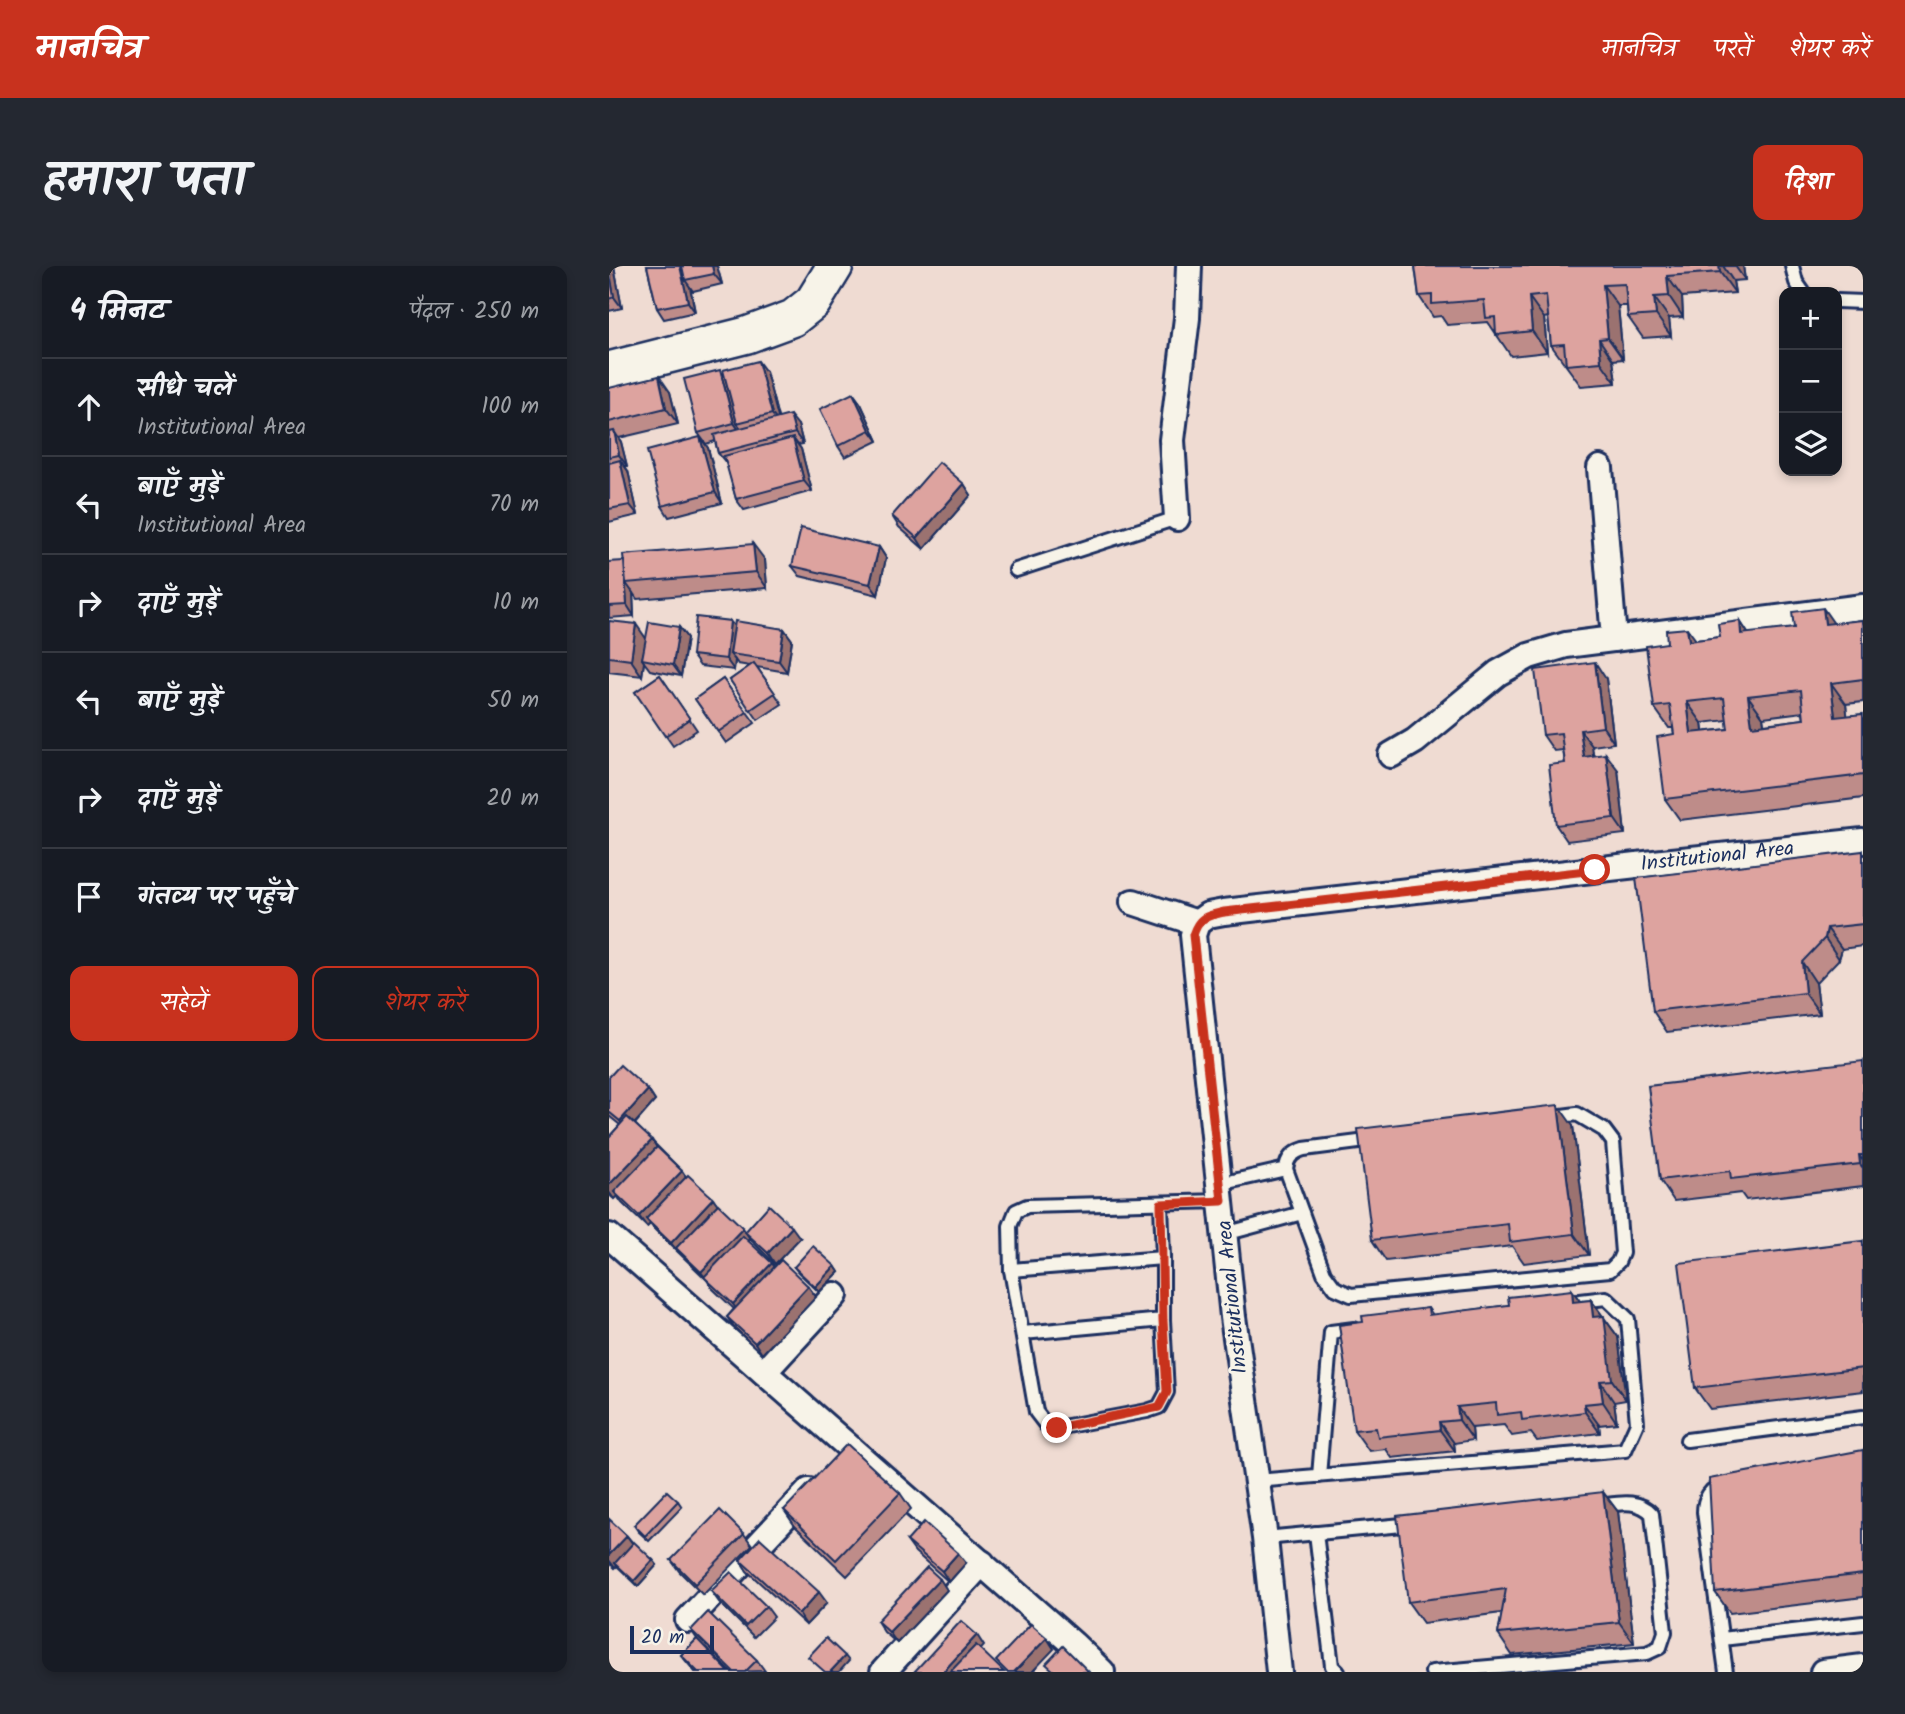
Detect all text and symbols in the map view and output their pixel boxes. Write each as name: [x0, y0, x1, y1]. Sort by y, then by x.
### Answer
text: मानचित्र: [35, 23, 143, 76]
text: मानचित्र: [1601, 30, 1676, 69]
text: परतें: [1714, 30, 1751, 69]
text: शेयर करें: [1789, 30, 1870, 69]
text: हमारा पता: [42, 143, 246, 221]
button: दिशा: [1753, 145, 1863, 220]
map controls: [1779, 287, 1842, 476]
button: +: [1779, 287, 1842, 350]
text: 4 मिनट: [70, 288, 166, 336]
text: पैदल · 250 m: [410, 294, 539, 330]
button: −: [1779, 350, 1842, 413]
text: सीधे चलें: [137, 368, 233, 410]
icon: ahead: [70, 388, 108, 426]
text: 100 m: [481, 389, 539, 425]
text: Institutional Area: [137, 410, 306, 446]
button: layers: [1779, 413, 1842, 476]
text: बाएँ मुड़ें: [137, 466, 220, 508]
icon: left: [70, 486, 108, 524]
text: 70 m: [489, 487, 539, 523]
text: Institutional Area: [137, 508, 306, 544]
text: दाएँ मुड़ें: [137, 582, 218, 624]
icon: right: [70, 584, 108, 622]
text: 10 m: [493, 585, 539, 621]
text: बाएँ मुड़ें: [137, 680, 220, 722]
icon: left: [70, 682, 108, 720]
text: 50 m: [488, 683, 539, 719]
text: दाएँ मुड़ें: [137, 778, 218, 820]
icon: right: [70, 780, 108, 818]
text: 20 m: [487, 781, 539, 817]
street label: Institutional Area: [1639, 832, 1796, 881]
route start: [1579, 854, 1610, 885]
text: गंतव्य पर पहुँचे: [137, 876, 294, 918]
icon: arrive: [70, 878, 108, 916]
button: सहेजें: [70, 966, 298, 1041]
button: शेयर करें: [312, 966, 539, 1041]
street label: Institutional Area: [1209, 1219, 1257, 1375]
route end: [1041, 1412, 1072, 1443]
scale bar: [630, 1623, 714, 1655]
text: 20 m: [641, 1623, 684, 1653]

